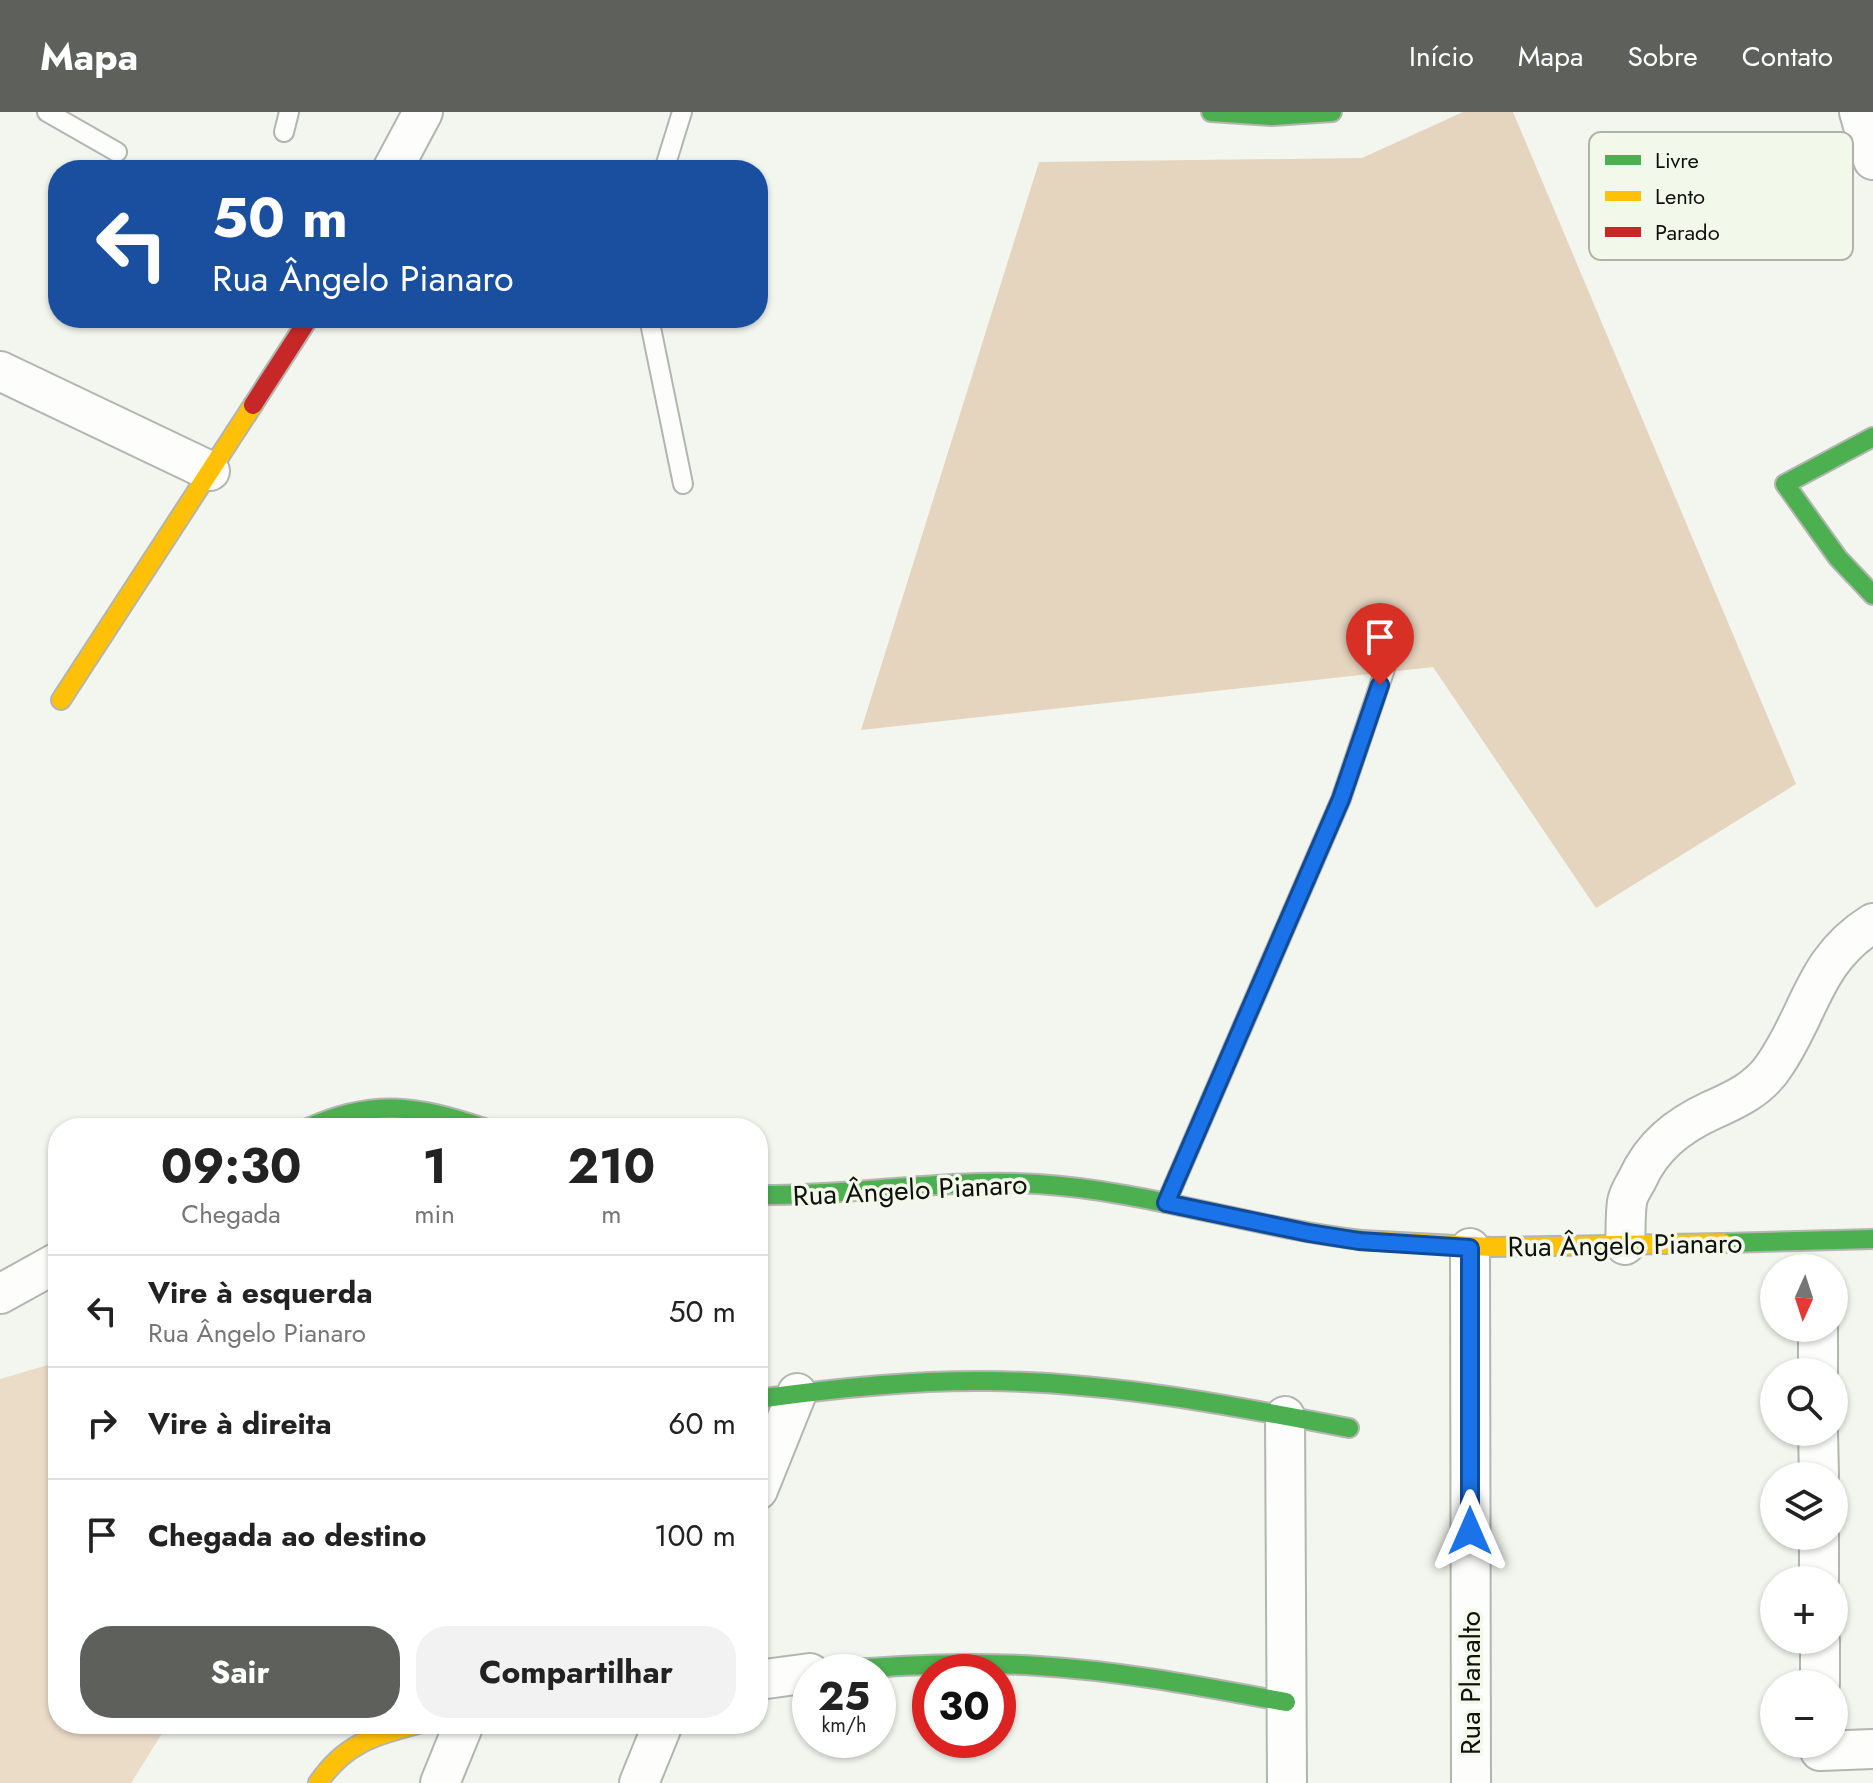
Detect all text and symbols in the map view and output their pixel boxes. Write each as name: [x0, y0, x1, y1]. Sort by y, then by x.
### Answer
text: Mapa: [40, 29, 138, 84]
text: Início: [1409, 36, 1474, 77]
text: Mapa: [1518, 36, 1583, 77]
text: Sobre: [1627, 36, 1698, 77]
text: Contato: [1742, 36, 1833, 77]
legend: [1589, 132, 1853, 260]
text: Livre: [1655, 144, 1699, 176]
text: 50 m: [212, 177, 348, 258]
text: Lento: [1655, 180, 1705, 212]
icon: left: [80, 192, 184, 296]
text: Parado: [1655, 216, 1720, 248]
text: Rua Ângelo Pianaro: [212, 252, 514, 304]
pin: [1346, 603, 1414, 685]
icon: arrive: [1358, 615, 1402, 659]
text: 09:30: [161, 1132, 302, 1201]
text: 1: [422, 1132, 447, 1201]
text: 210: [568, 1132, 655, 1201]
street label: Rua Ângelo Pianaro: [792, 1163, 1028, 1217]
text: Chegada: [181, 1195, 281, 1233]
text: min: [414, 1195, 455, 1233]
text: m: [601, 1195, 622, 1233]
street label: Rua Ângelo Pianaro: [1507, 1222, 1743, 1268]
north arrow: [1760, 1254, 1848, 1342]
map controls: [1760, 1254, 1848, 1758]
text: Vire à esquerda: [148, 1271, 373, 1314]
icon: left: [80, 1289, 124, 1333]
text: 50 m: [669, 1290, 736, 1333]
text: Rua Ângelo Pianaro: [148, 1314, 366, 1352]
button: search: [1760, 1358, 1848, 1446]
icon: right: [80, 1401, 124, 1445]
text: Vire à direita: [148, 1402, 332, 1445]
text: 60 m: [668, 1402, 736, 1445]
button: layers: [1760, 1462, 1848, 1550]
position arrow: [1428, 1489, 1512, 1573]
icon: arrive: [80, 1513, 124, 1557]
text: Chegada ao destino: [148, 1514, 426, 1557]
text: 100 m: [654, 1514, 736, 1557]
button: +: [1760, 1566, 1848, 1654]
street label: Rua Planalto: [1450, 1611, 1491, 1755]
button: Sair: [80, 1626, 400, 1718]
button: Compartilhar: [416, 1626, 736, 1718]
speed limit sign: 30: [912, 1654, 1016, 1758]
text: 25: [818, 1667, 870, 1725]
button: −: [1760, 1670, 1848, 1758]
text: km/h: [821, 1711, 867, 1740]

